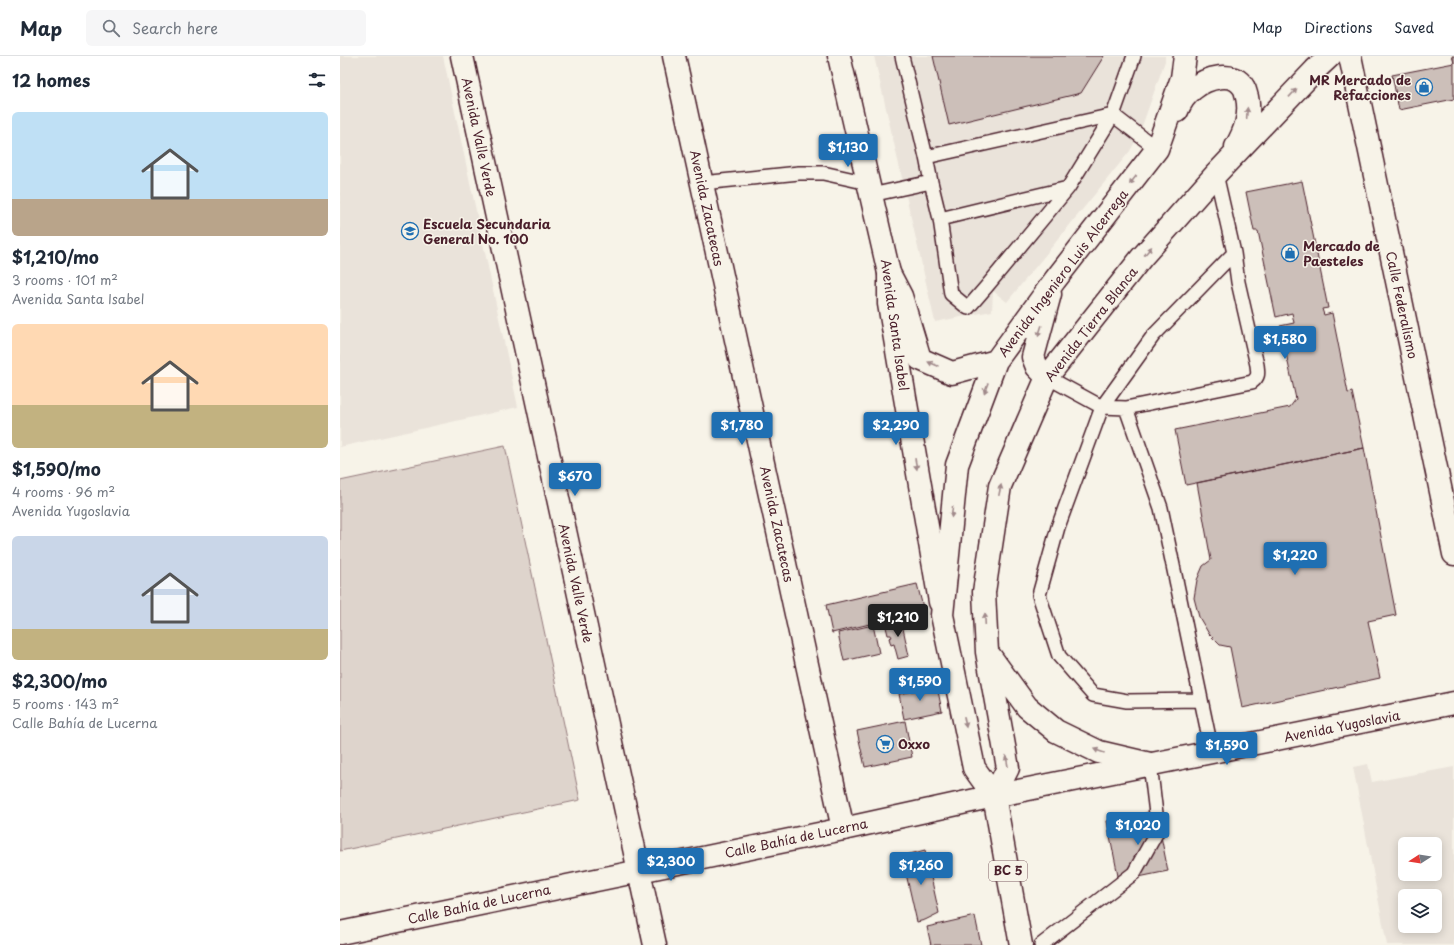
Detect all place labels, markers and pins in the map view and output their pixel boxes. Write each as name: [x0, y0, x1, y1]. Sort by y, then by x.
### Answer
place label: MR Mercado de Refacciones: [1309, 70, 1411, 104]
shop icon: MR Mercado de Refacciones: [1414, 77, 1434, 97]
pin: $1,130: [815, 134, 881, 168]
place label: Escuela Secundaria General No. 100: [423, 214, 551, 248]
school or university icon: Escuela Secundaria General No. 100: [400, 221, 420, 241]
place label: Mercado de Paesteles: [1303, 236, 1380, 270]
shop icon: Mercado de Paesteles: [1280, 243, 1300, 263]
pin: $1,580: [1252, 326, 1318, 360]
pin: $1,780: [709, 412, 775, 446]
pin: $2,290: [863, 412, 929, 446]
pin: $670: [551, 463, 599, 497]
pin: $1,220: [1262, 542, 1328, 576]
pin: $1,210: [865, 604, 931, 638]
pin: $1,590: [887, 668, 953, 702]
pin: $1,590: [1194, 732, 1260, 766]
supermarket icon: Oxxo: [875, 734, 895, 754]
place label: Oxxo: [898, 734, 930, 753]
pin: $1,020: [1105, 812, 1171, 846]
pin: $2,300: [638, 848, 704, 882]
pin: $1,260: [888, 852, 954, 886]

